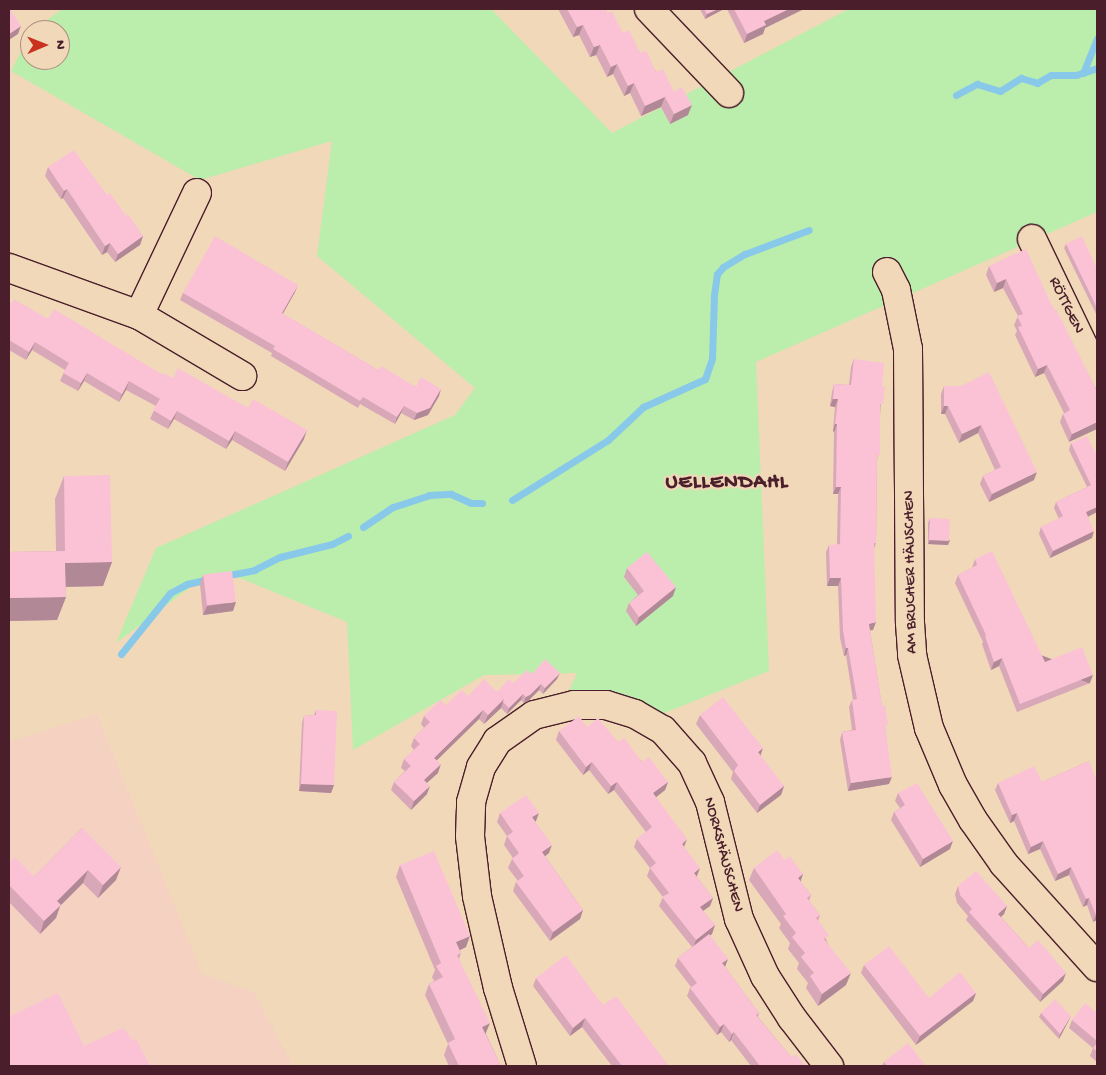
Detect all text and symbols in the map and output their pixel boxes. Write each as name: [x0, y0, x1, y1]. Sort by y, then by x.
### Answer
north arrow: [20, 20, 70, 70]
text: N: [51, 40, 68, 49]
street label: RÖTTGEN: [1043, 274, 1087, 338]
district label: UELLENDAHL: [664, 471, 790, 497]
street label: AM BRUCHER HÄUSCHEN: [901, 490, 923, 654]
street label: NORKSHÄUSCHEN: [697, 795, 747, 915]

